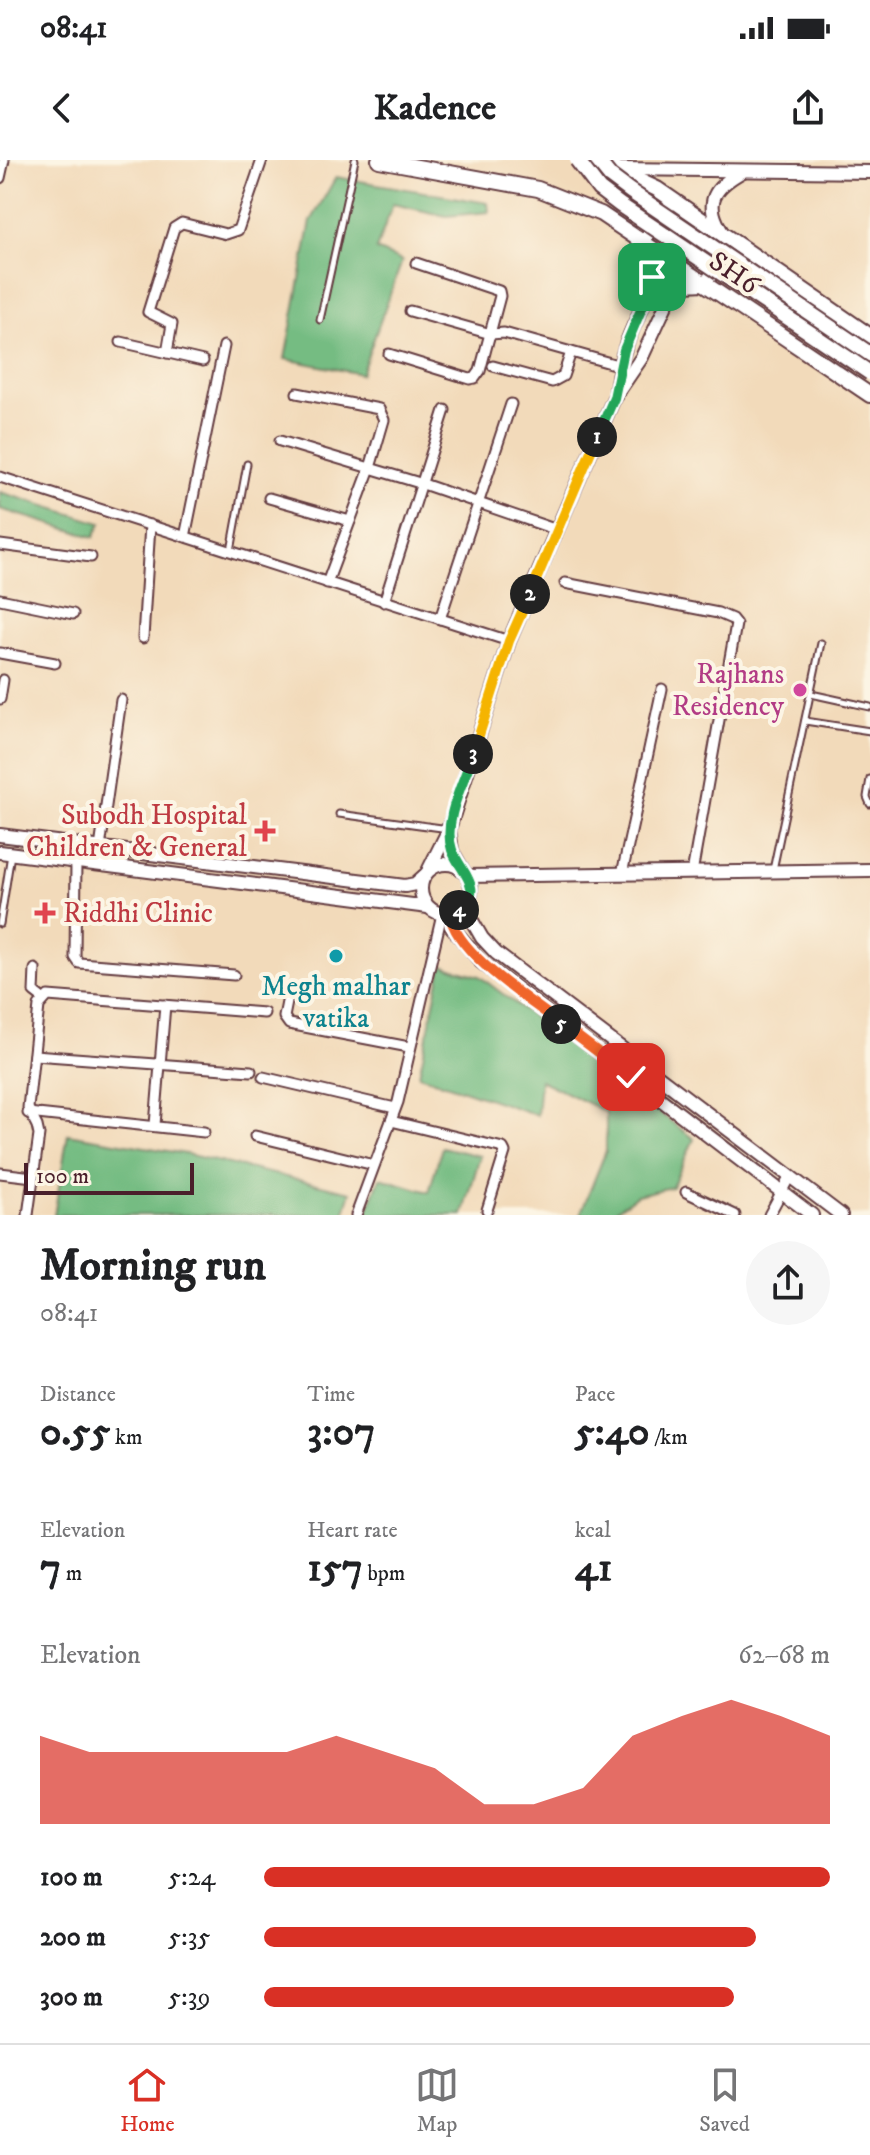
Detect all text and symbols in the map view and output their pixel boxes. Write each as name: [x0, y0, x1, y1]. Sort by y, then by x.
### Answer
text: 08:41: [40, 10, 107, 47]
icon: back: [40, 86, 84, 130]
text: Kadence: [374, 86, 496, 131]
icon: share: [786, 86, 830, 130]
pin: [618, 243, 686, 311]
street label: SH6: [702, 244, 767, 303]
icon: arrive: [630, 255, 674, 299]
pin: 1: [577, 417, 617, 457]
text: 1: [593, 423, 601, 450]
pin: 2: [510, 574, 550, 614]
text: 2: [525, 580, 535, 607]
place label: Rajhans Residency: [672, 657, 785, 724]
marker: Rajhans Residency: [791, 681, 809, 699]
pin: 3: [453, 734, 493, 774]
text: 3: [469, 740, 477, 767]
place label: Subodh Hospital Children & General: [26, 798, 248, 865]
marker: Subodh Hospital Children & General: [254, 820, 276, 842]
pin: 4: [439, 890, 479, 930]
place label: Riddhi Clinic: [63, 896, 213, 931]
text: 4: [453, 896, 465, 923]
marker: Riddhi Clinic: [34, 902, 56, 924]
marker: Megh malhar vatika: [327, 947, 345, 965]
place label: Megh malhar vatika: [261, 969, 411, 1036]
pin: 5: [541, 1004, 581, 1044]
text: 5: [556, 1010, 566, 1037]
pin: [597, 1043, 665, 1111]
icon: check: [609, 1055, 653, 1099]
scale bar: [24, 1159, 194, 1195]
text: 100 m: [36, 1163, 89, 1190]
text: Morning run: [40, 1239, 266, 1294]
button: share: [746, 1241, 830, 1325]
text: 08:41: [40, 1297, 98, 1330]
text: Distance: [40, 1381, 116, 1408]
text: Time: [307, 1381, 355, 1408]
text: Pace: [575, 1381, 615, 1408]
text: 0.55: [40, 1408, 110, 1458]
text: 3:07: [307, 1408, 375, 1458]
text: 5:40: [575, 1408, 650, 1458]
text: km: [110, 1424, 142, 1451]
text: /km: [650, 1424, 688, 1451]
text: Elevation: [40, 1517, 125, 1544]
text: Heart rate: [307, 1517, 398, 1544]
text: kcal: [575, 1517, 611, 1544]
text: 7: [40, 1544, 61, 1594]
text: 157: [307, 1544, 363, 1594]
text: 41: [575, 1544, 612, 1594]
text: m: [61, 1560, 82, 1587]
text: bpm: [363, 1560, 405, 1587]
text: Elevation: [40, 1639, 141, 1672]
text: 62–68 m: [738, 1639, 830, 1672]
text: 100 m: [40, 1861, 103, 1894]
text: 5:24: [168, 1861, 215, 1894]
text: 200 m: [40, 1921, 106, 1954]
text: 5:35: [168, 1921, 210, 1954]
text: 300 m: [40, 1981, 103, 2014]
text: 5:39: [168, 1981, 210, 2014]
tab: Home: [120, 2063, 175, 2138]
tab: Map: [415, 2063, 459, 2138]
tab: Saved: [699, 2063, 750, 2138]

